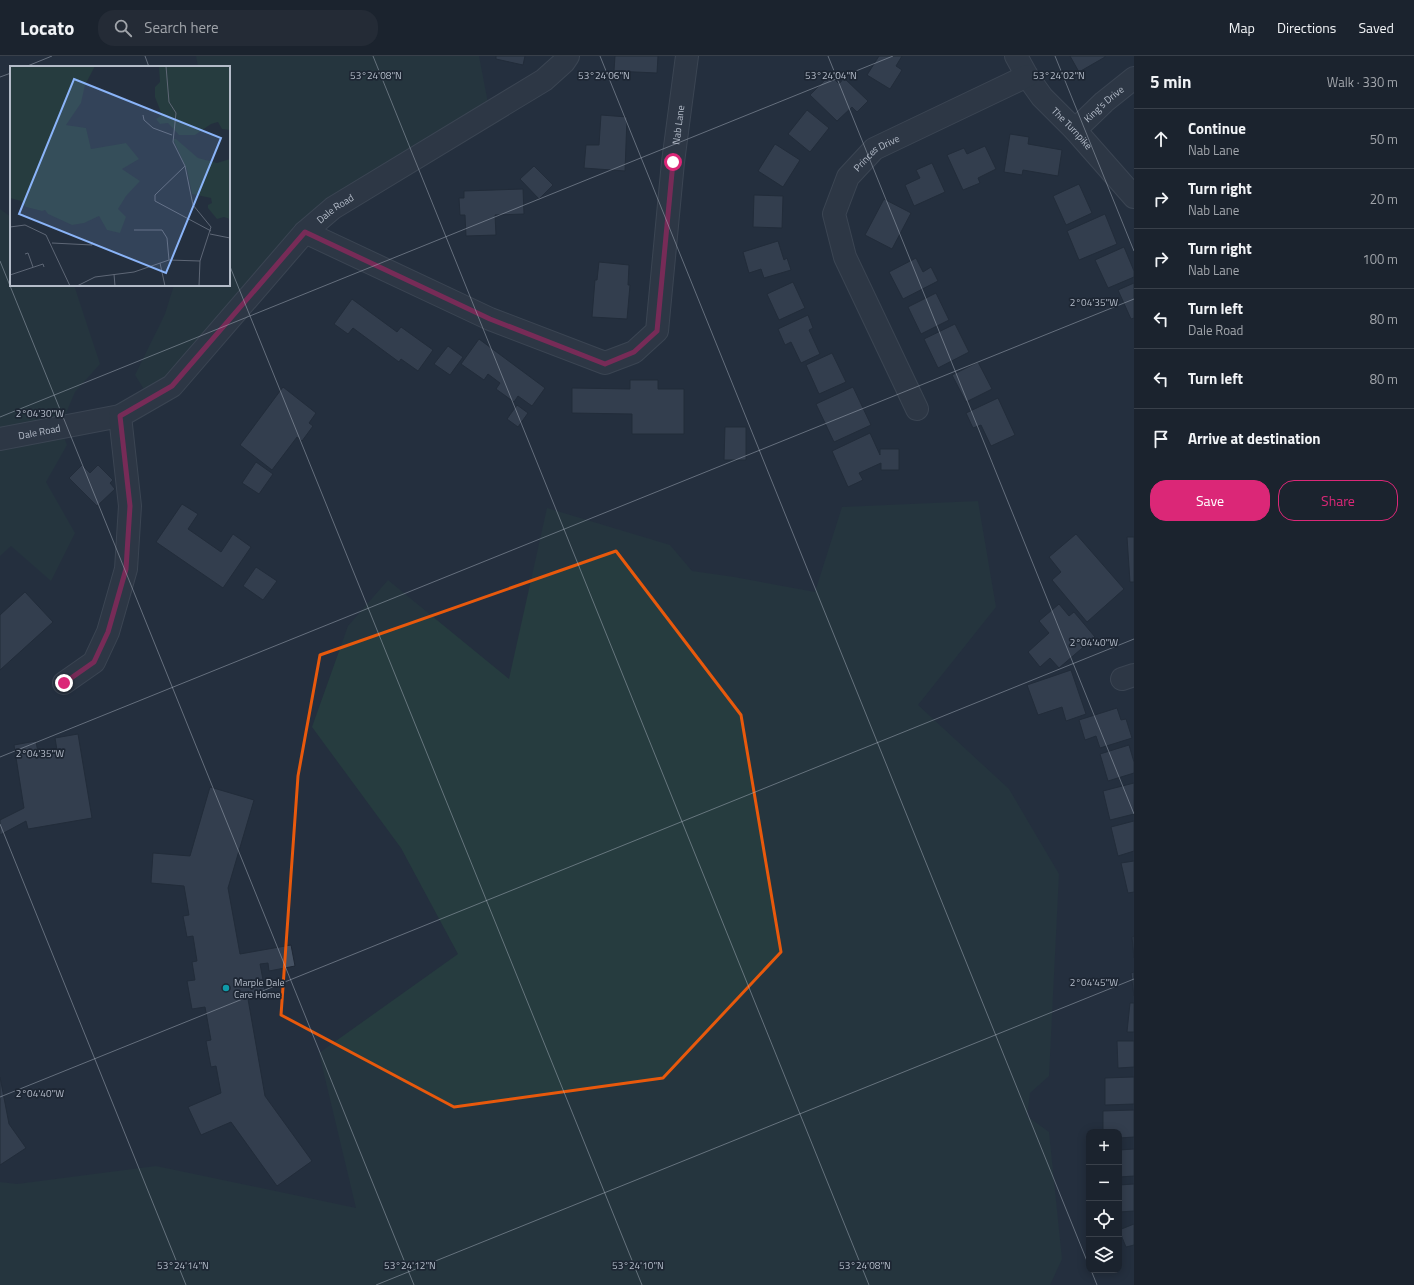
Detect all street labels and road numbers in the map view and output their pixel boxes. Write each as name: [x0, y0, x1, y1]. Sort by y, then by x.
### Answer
street label: King's Drive: [1080, 82, 1127, 126]
street label: Nab Lane: [668, 104, 688, 145]
street label: The Turnpike: [1048, 104, 1096, 153]
street label: Princes Drive: [850, 131, 902, 175]
street label: Dale Road: [313, 190, 357, 227]
street label: Dale Road: [17, 421, 62, 443]

